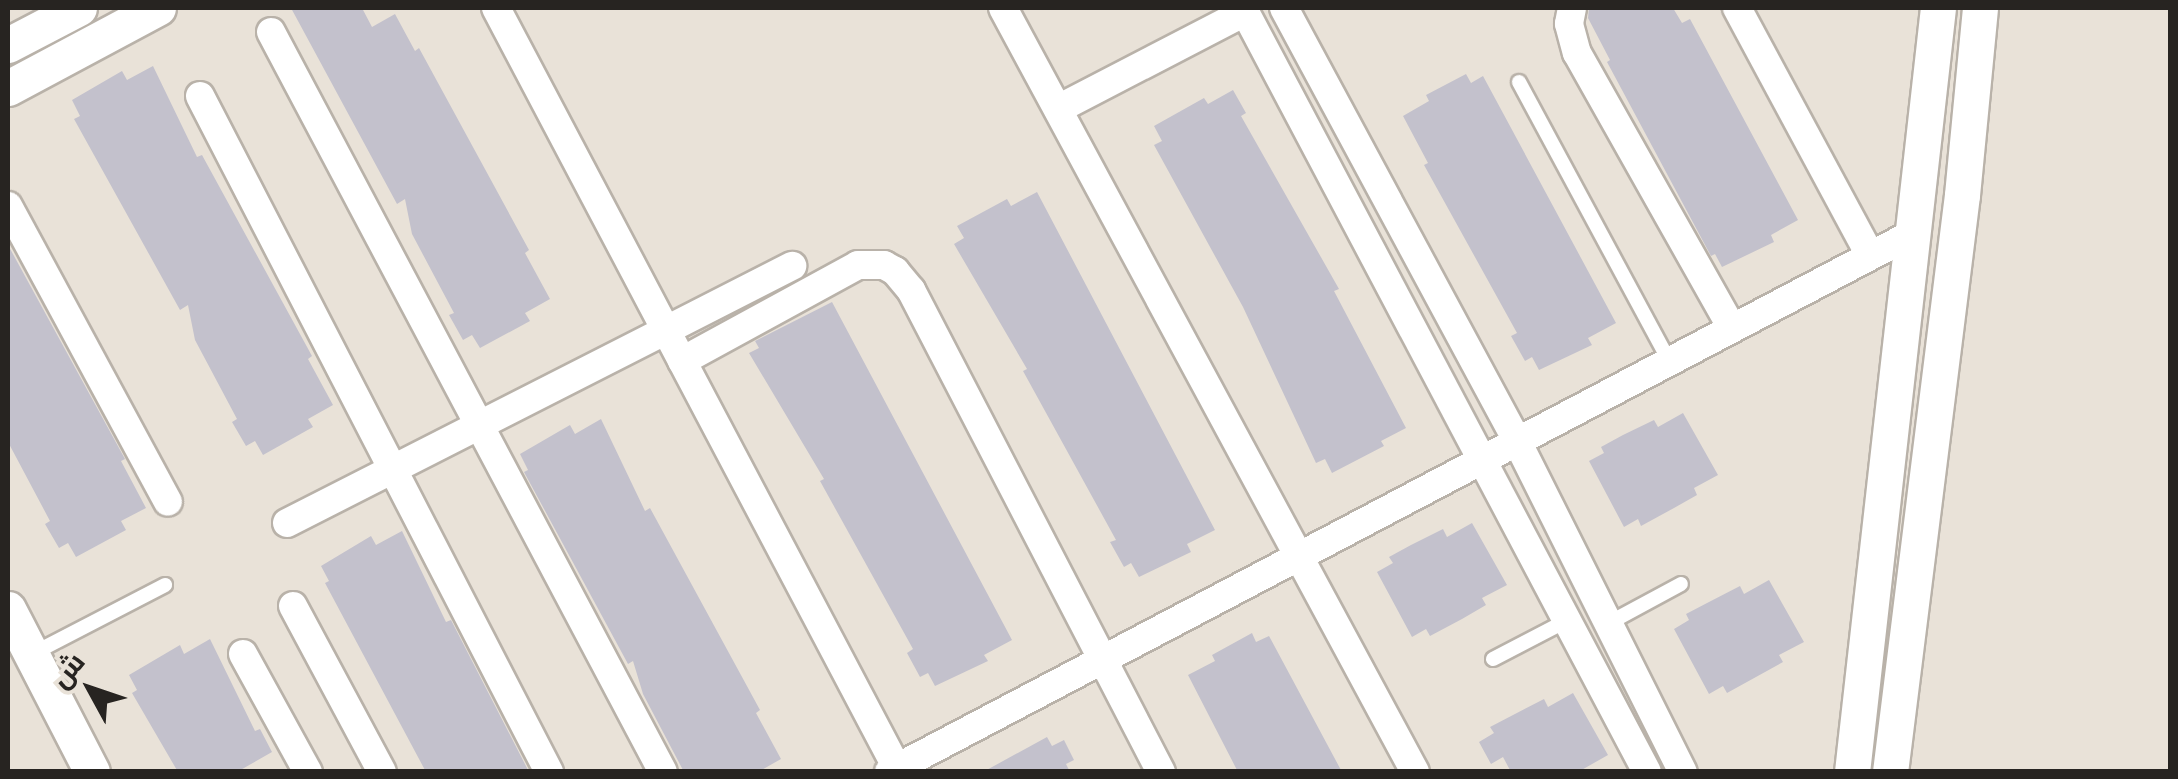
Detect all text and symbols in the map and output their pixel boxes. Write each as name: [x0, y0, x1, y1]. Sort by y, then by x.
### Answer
north arrow: [40, 639, 140, 739]
text: ش: [42, 644, 92, 695]

